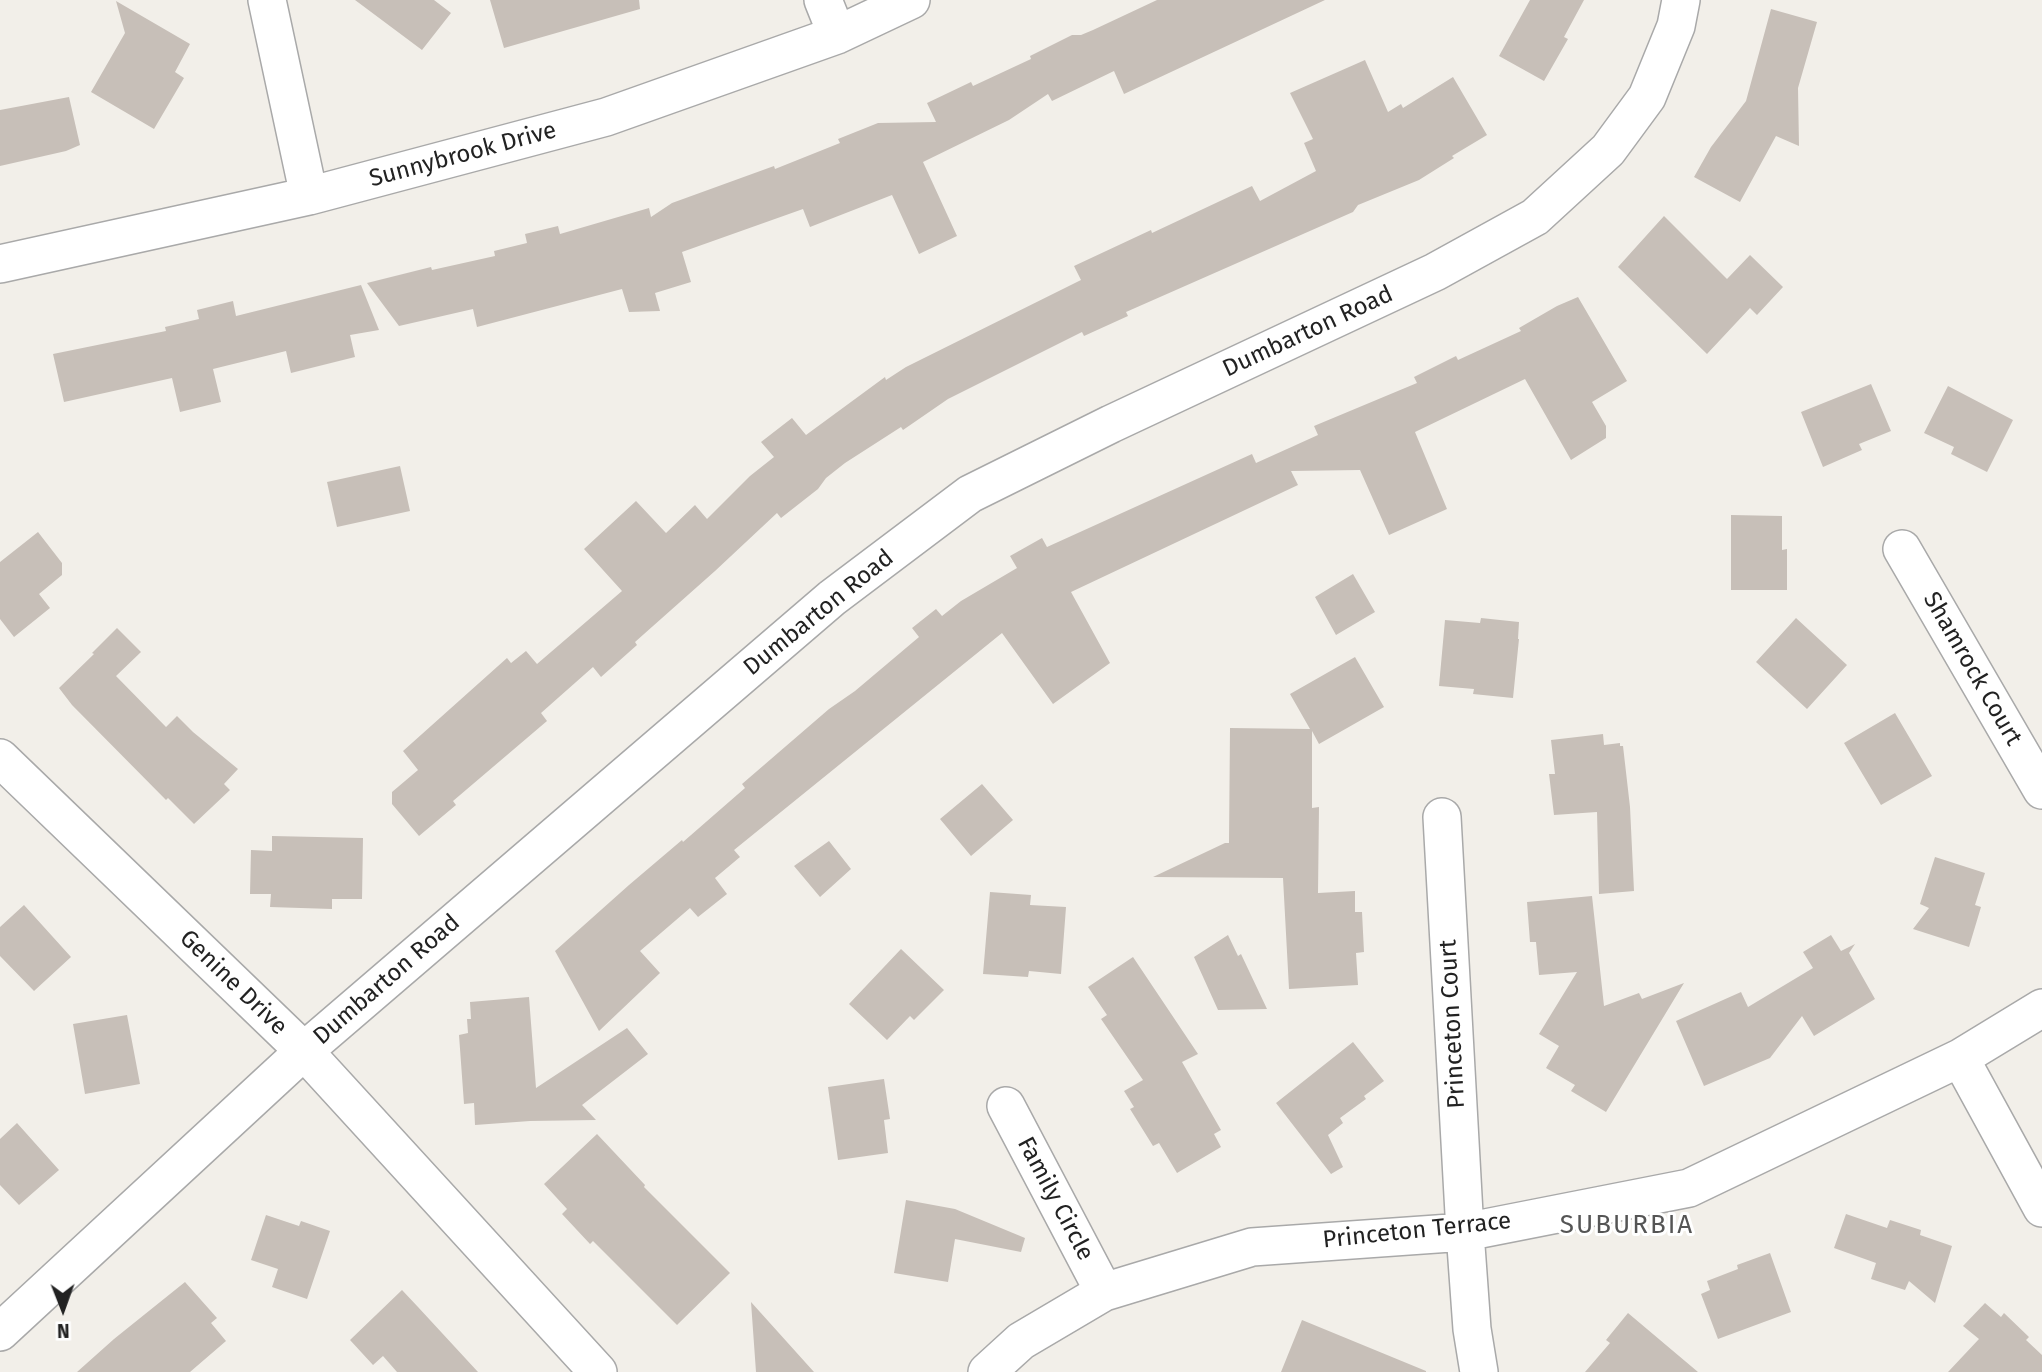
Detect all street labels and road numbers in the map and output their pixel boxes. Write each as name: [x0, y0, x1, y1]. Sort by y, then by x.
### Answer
street label: Sunnybrook Drive: [366, 116, 560, 194]
street label: Dumbarton Road: [1218, 280, 1398, 384]
street label: Dumbarton Road: [738, 544, 900, 682]
street label: Shamrock Court: [1916, 587, 2028, 751]
street label: Dumbarton Road: [308, 909, 466, 1051]
street label: Genine Drive: [173, 924, 293, 1042]
street label: Princeton Court: [1434, 939, 1472, 1109]
street label: Family Circle: [1010, 1132, 1100, 1266]
street label: Princeton Terrace: [1321, 1207, 1513, 1255]

